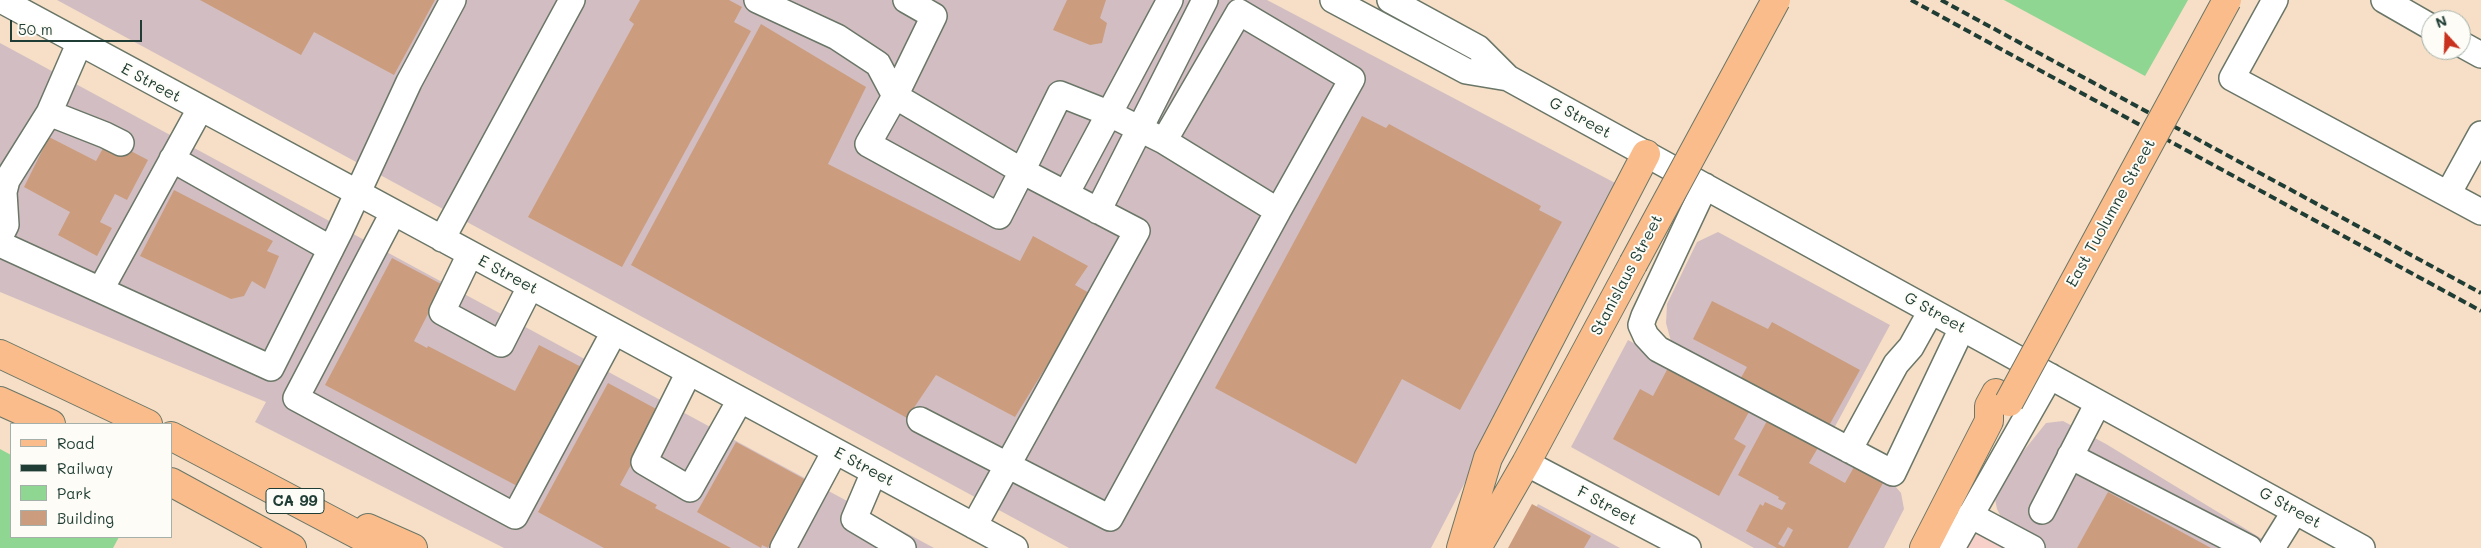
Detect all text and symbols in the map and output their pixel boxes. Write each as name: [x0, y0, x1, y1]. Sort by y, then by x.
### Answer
scale bar: [12, 10, 145, 42]
north arrow: [2421, 10, 2471, 60]
text: N: [2433, 11, 2449, 32]
text: 50 m: [18, 19, 53, 39]
street label: E Street: [118, 59, 184, 107]
street label: G Street: [1546, 93, 1614, 143]
street label: East Tuolumne Street: [2062, 136, 2160, 290]
street label: Stanislaus Street: [1587, 211, 1667, 339]
street label: E Street: [475, 251, 541, 299]
street label: G Street: [1901, 288, 1969, 338]
legend: [10, 423, 172, 538]
text: Road: [57, 433, 94, 453]
street label: E Street: [831, 443, 897, 491]
text: Railway: [57, 458, 113, 478]
street label: F Street: [1574, 482, 1640, 530]
text: Park: [57, 483, 91, 503]
street label: G Street: [2256, 483, 2324, 533]
road number: CA 99: [266, 488, 324, 514]
text: Building: [57, 508, 114, 528]

